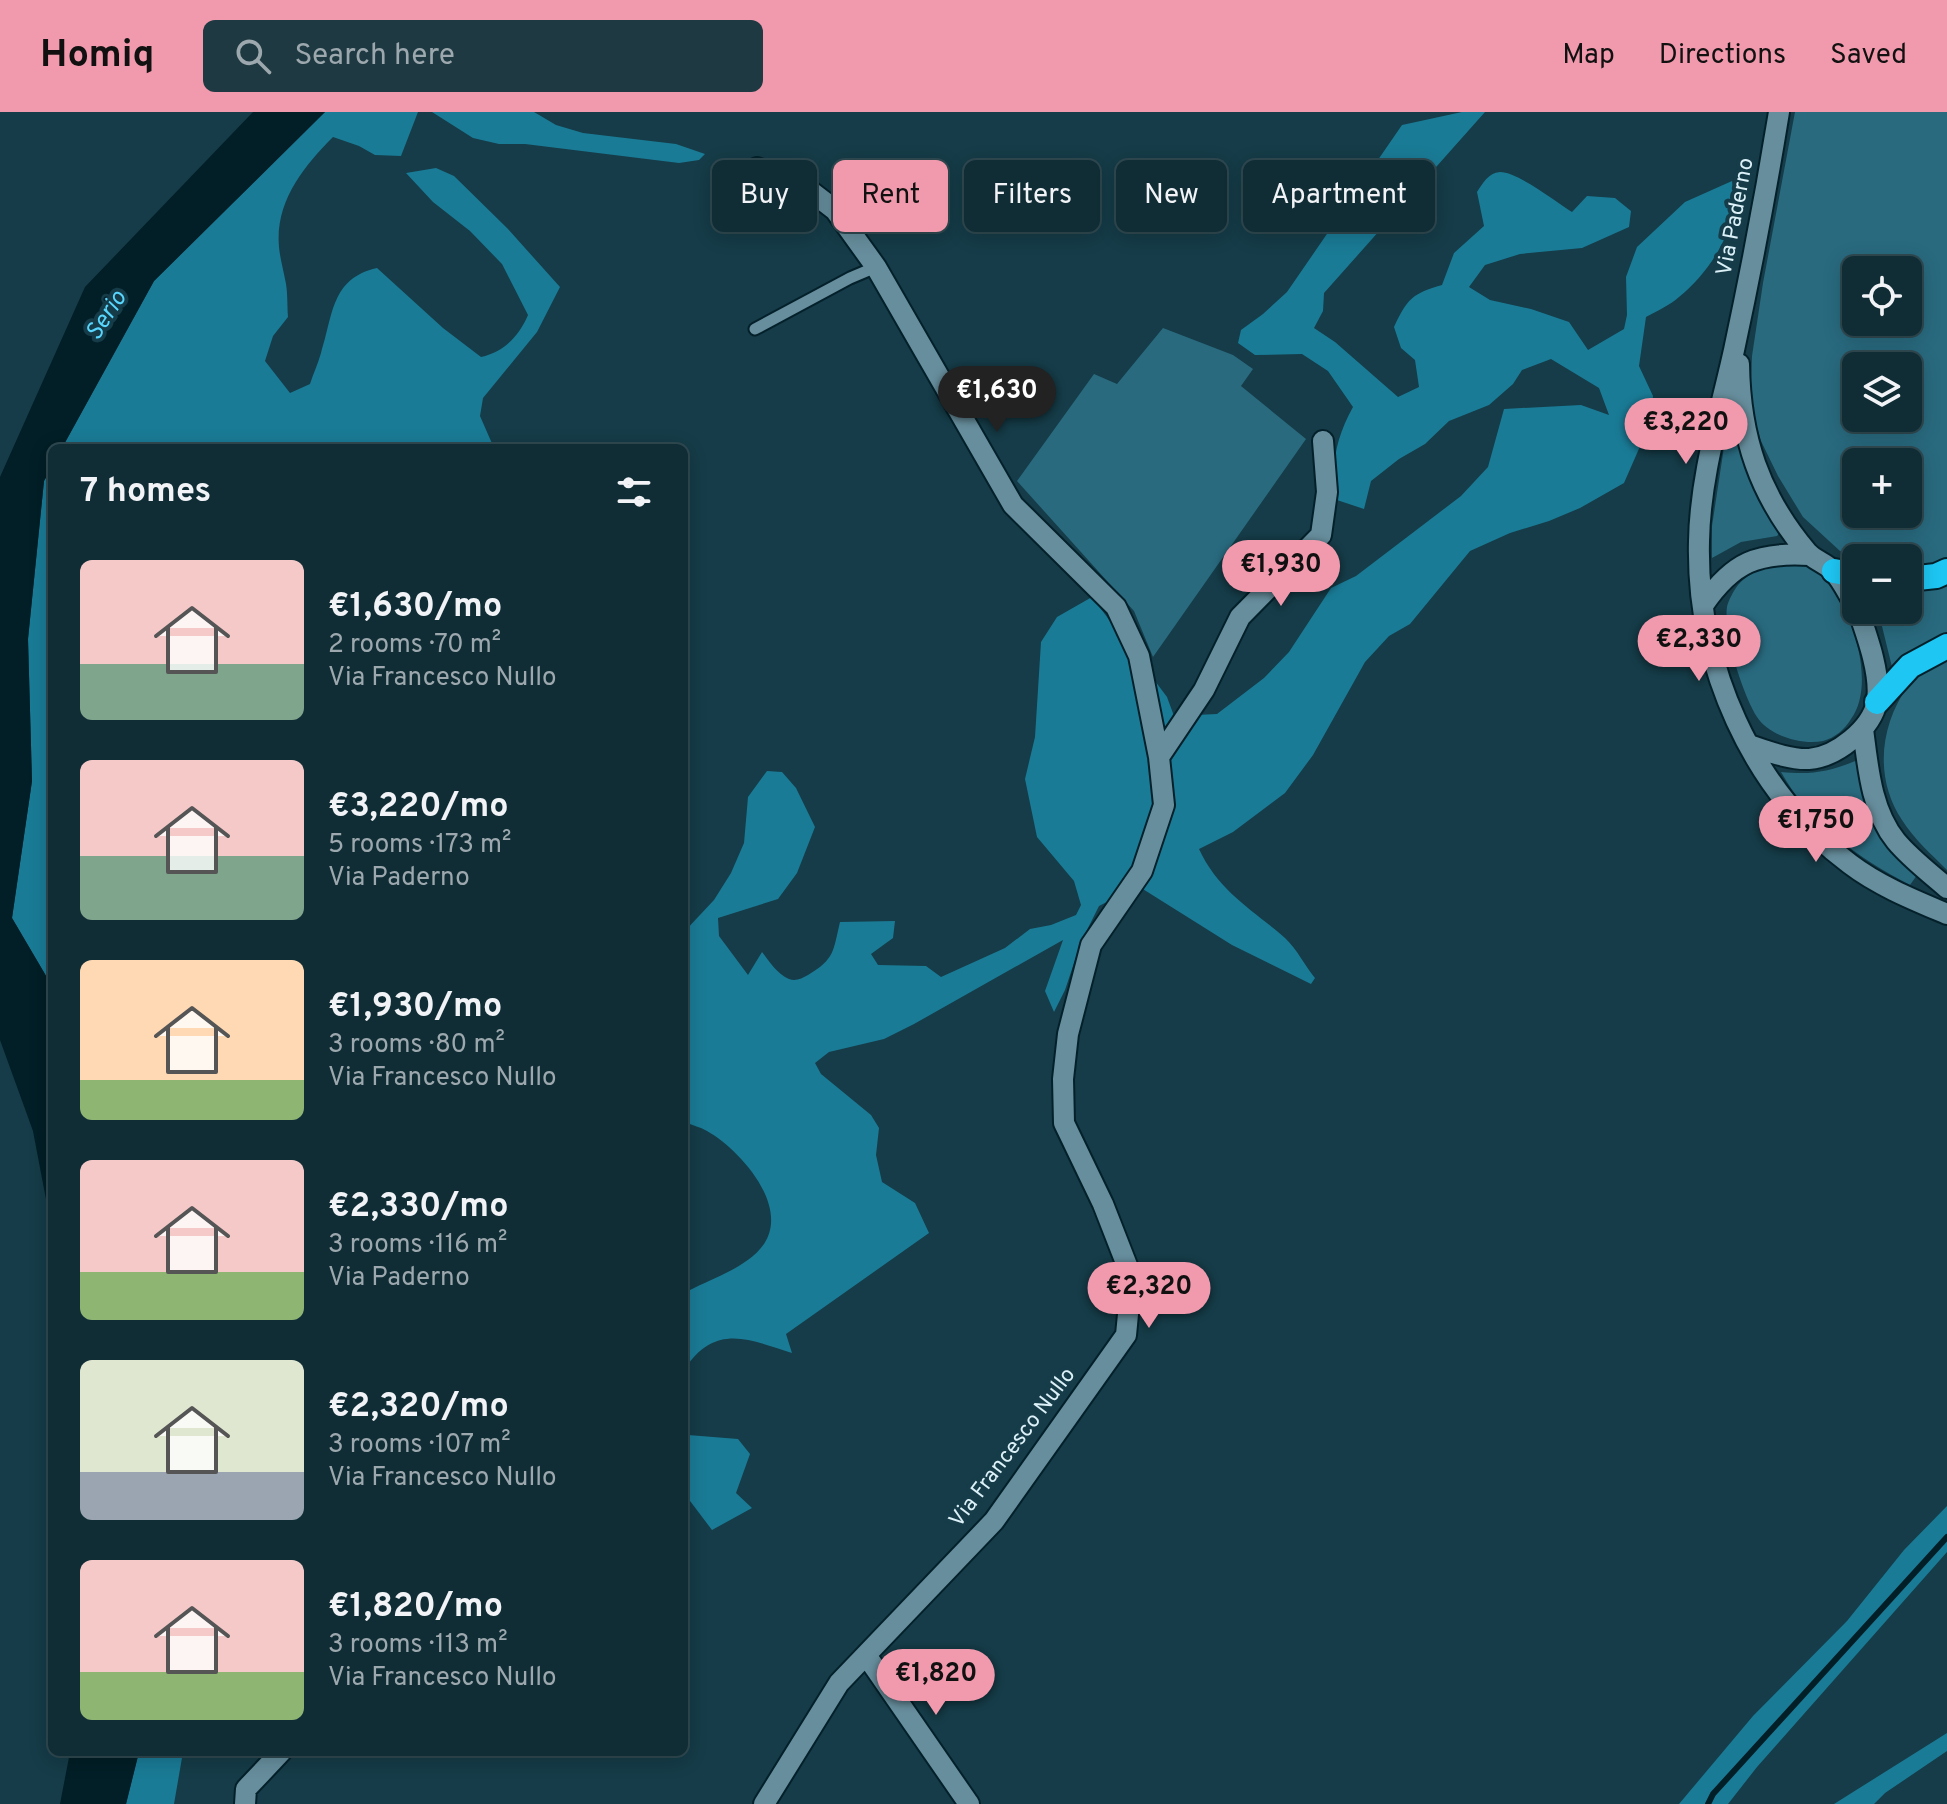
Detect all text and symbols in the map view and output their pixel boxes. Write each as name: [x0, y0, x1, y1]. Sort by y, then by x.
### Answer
search box: [203, 20, 763, 92]
text: Homiq: [40, 32, 155, 81]
icon: search: [231, 34, 275, 78]
text: Search here: [295, 38, 455, 75]
text: Map: [1562, 38, 1615, 74]
text: Directions: [1659, 38, 1786, 74]
text: Saved: [1830, 38, 1907, 74]
street label: Via Paderno: [1711, 156, 1761, 278]
chip: Buy: [712, 160, 817, 232]
chip: Rent: [833, 160, 948, 232]
chip: Filters: [964, 160, 1100, 232]
chip: New: [1116, 160, 1227, 232]
chip: Apartment: [1243, 160, 1435, 232]
map controls: [1842, 256, 1922, 624]
button: locate: [1842, 256, 1922, 336]
water label: Serio: [80, 285, 134, 347]
button: layers: [1842, 352, 1922, 432]
pin: €1,630: [932, 366, 1062, 434]
text: €1,630: [956, 375, 1038, 408]
pin: €3,220: [1621, 398, 1751, 466]
text: €3,220: [1643, 407, 1729, 440]
button: +: [1842, 448, 1922, 528]
icon: filters: [612, 470, 656, 514]
text: 7 homes: [80, 471, 211, 514]
pin: €1,930: [1216, 540, 1346, 608]
button: −: [1842, 544, 1922, 624]
text: €1,930: [1240, 549, 1322, 582]
text: €1,630/mo: [328, 586, 502, 629]
icon: home: [144, 592, 240, 688]
pin: €2,330: [1634, 615, 1764, 683]
text: €2,330: [1656, 624, 1742, 657]
text: 2 rooms · 70 m²: [328, 629, 501, 662]
text: Via Francesco Nullo: [328, 662, 557, 695]
text: €3,220/mo: [328, 786, 509, 829]
icon: home: [144, 792, 240, 888]
pin: €1,750: [1751, 796, 1881, 864]
text: €1,750: [1777, 805, 1855, 838]
text: 5 rooms · 173 m²: [328, 829, 511, 862]
text: Via Paderno: [328, 862, 470, 895]
text: €1,930/mo: [328, 986, 502, 1029]
icon: home: [144, 992, 240, 1088]
text: 3 rooms · 80 m²: [328, 1029, 505, 1062]
text: Via Francesco Nullo: [328, 1062, 557, 1095]
text: €2,330/mo: [328, 1186, 509, 1229]
icon: home: [144, 1192, 240, 1288]
text: 3 rooms · 116 m²: [328, 1229, 507, 1262]
text: Via Paderno: [328, 1262, 470, 1295]
pin: €2,320: [1084, 1262, 1214, 1330]
text: €2,320: [1106, 1271, 1192, 1304]
street label: Via Francesco Nullo: [944, 1363, 1082, 1533]
text: €2,320/mo: [328, 1386, 509, 1429]
icon: home: [144, 1392, 240, 1488]
text: 3 rooms · 107 m²: [328, 1429, 511, 1462]
text: Via Francesco Nullo: [328, 1462, 557, 1495]
text: €1,820/mo: [328, 1586, 503, 1629]
icon: home: [144, 1592, 240, 1688]
text: 3 rooms · 113 m²: [328, 1629, 508, 1662]
pin: €1,820: [871, 1649, 1001, 1717]
text: €1,820: [895, 1658, 977, 1691]
text: Via Francesco Nullo: [328, 1662, 557, 1695]

